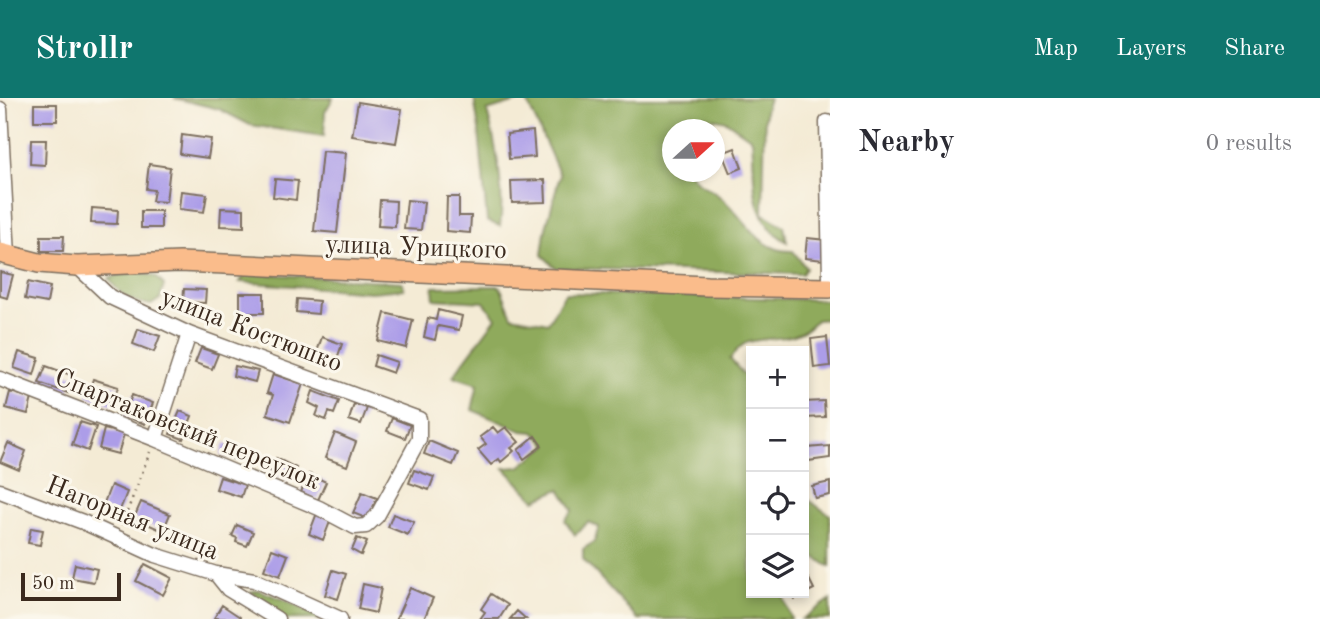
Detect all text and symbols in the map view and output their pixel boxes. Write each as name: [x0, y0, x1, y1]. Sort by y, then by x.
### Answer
text: Strollr: [35, 33, 133, 66]
text: Map: [1034, 37, 1078, 61]
text: Layers: [1116, 37, 1186, 61]
text: Share: [1224, 37, 1285, 61]
north arrow: [662, 119, 725, 182]
text: Nearby: [858, 128, 955, 158]
text: 0 results: [1206, 132, 1292, 155]
street label: улица Урицкого: [324, 232, 507, 264]
street label: улица Костюшко: [157, 284, 346, 377]
map controls: [746, 346, 809, 598]
button: +: [746, 346, 809, 409]
street label: Спартаковский переулок: [51, 365, 324, 495]
button: −: [746, 409, 809, 472]
street label: Нагорная улица: [42, 472, 223, 565]
button: locate: [746, 472, 809, 535]
button: layers: [746, 535, 809, 598]
scale bar: [21, 570, 121, 602]
text: 50 m: [32, 575, 74, 594]

